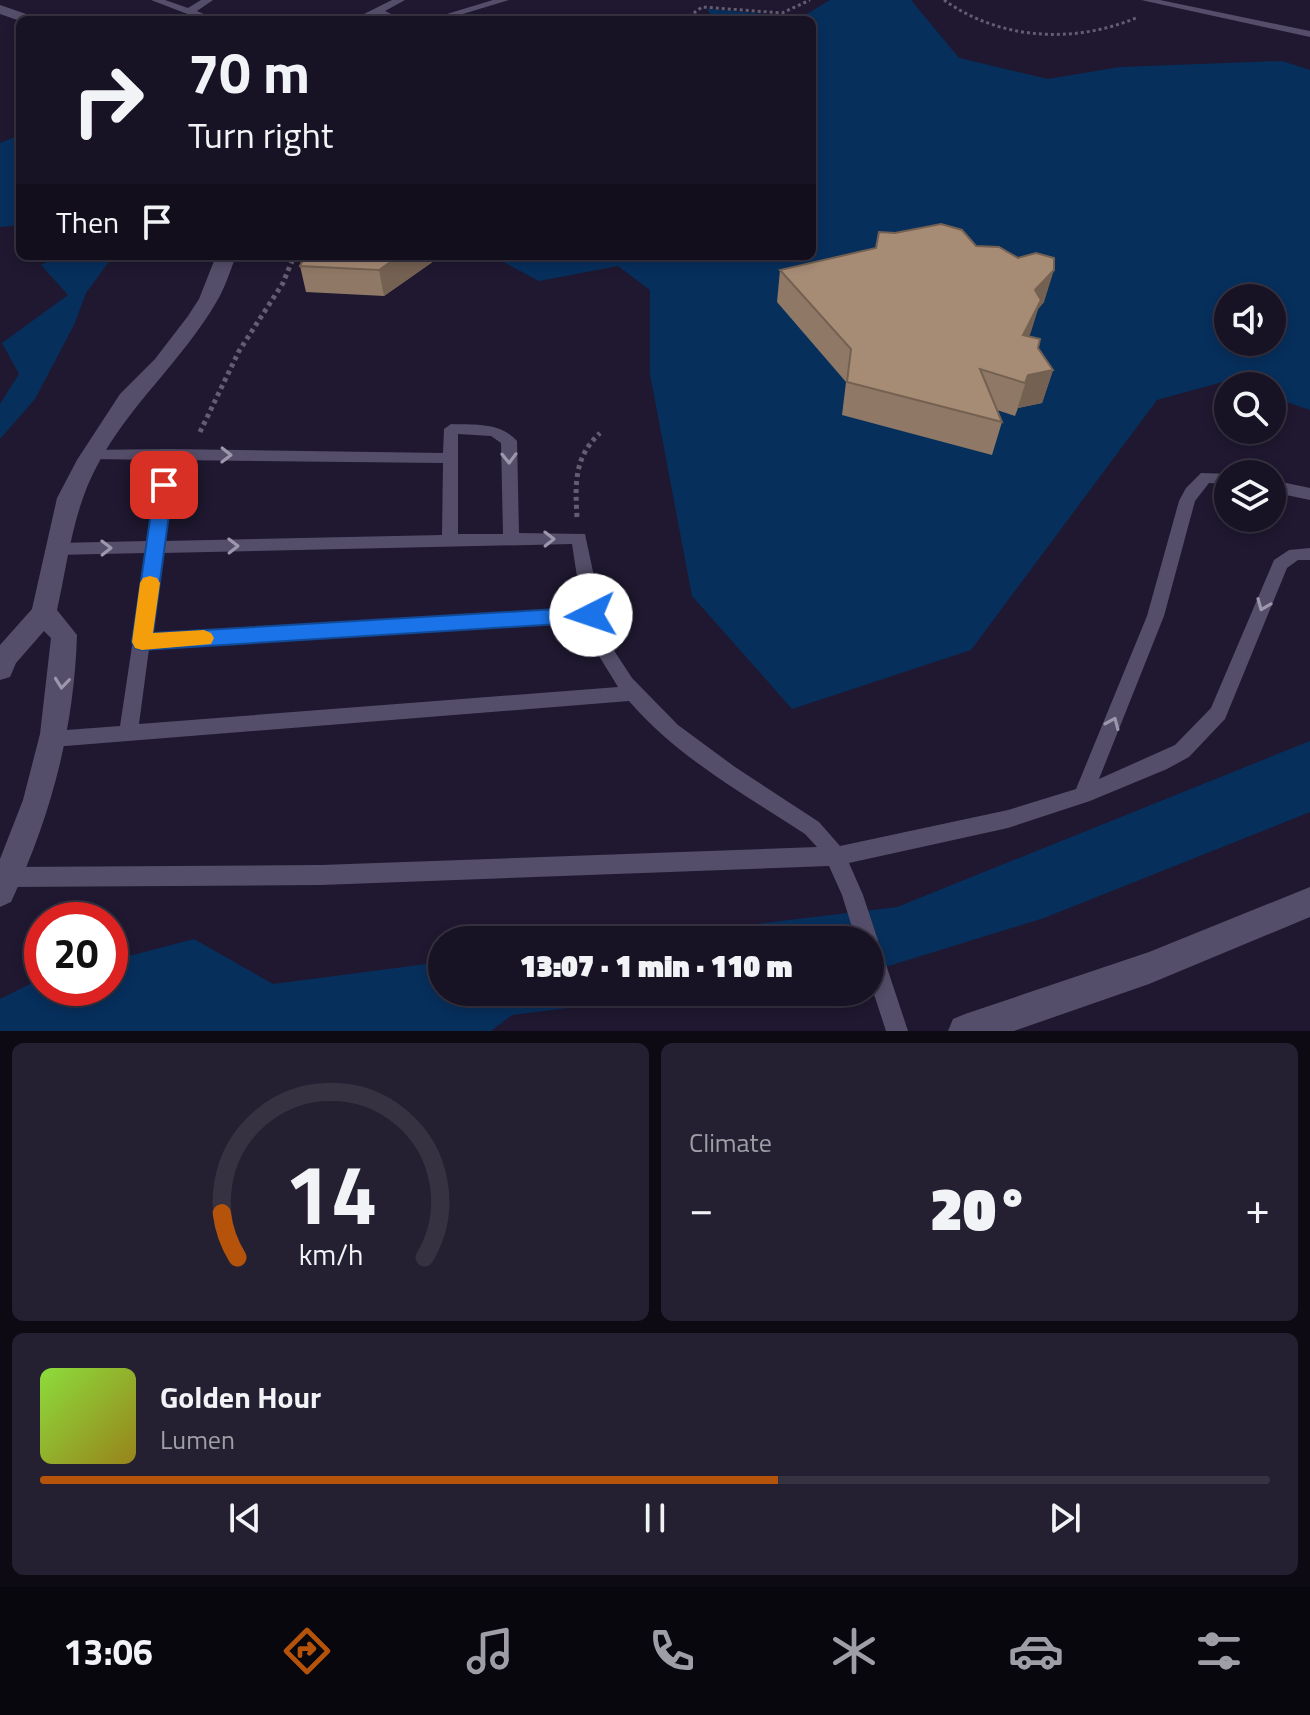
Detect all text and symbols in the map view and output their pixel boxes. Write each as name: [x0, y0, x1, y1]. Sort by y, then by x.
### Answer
text: 70 m: [188, 30, 310, 115]
icon: right: [56, 48, 160, 152]
text: Turn right: [188, 107, 333, 162]
text: Then: [56, 199, 119, 245]
icon: arrive: [135, 200, 179, 244]
map controls: [1214, 284, 1286, 532]
button: sound: [1214, 284, 1286, 356]
button: search: [1214, 372, 1286, 444]
one-way arrow: [220, 446, 233, 464]
pin: [130, 451, 198, 519]
one-way arrow: [501, 452, 518, 465]
button: layers: [1214, 460, 1286, 532]
icon: arrive: [142, 463, 186, 507]
one-way arrow: [543, 530, 556, 548]
one-way arrow: [227, 537, 240, 554]
one-way arrow: [100, 540, 113, 557]
position arrow: [549, 573, 633, 657]
one-way arrow: [1256, 597, 1272, 612]
one-way arrow: [53, 677, 70, 690]
one-way arrow: [1104, 717, 1120, 731]
speed limit sign: 20: [24, 902, 128, 1006]
text: 13:07 · 1 min · 110 m: [520, 943, 792, 989]
text: Climate: [689, 1123, 772, 1162]
text: 14: [284, 1130, 377, 1256]
text: 20°: [930, 1162, 1029, 1253]
text: −: [689, 1174, 714, 1241]
text: +: [1245, 1174, 1270, 1241]
text: km/h: [298, 1233, 363, 1276]
text: Golden Hour: [160, 1374, 321, 1420]
text: Lumen: [160, 1420, 235, 1459]
icon: previous: [223, 1496, 267, 1540]
icon: pause: [633, 1496, 677, 1540]
icon: next: [1043, 1496, 1087, 1540]
icon: directions: [279, 1623, 335, 1679]
icon: music: [462, 1623, 518, 1679]
icon: phone: [644, 1623, 700, 1679]
icon: climate: [826, 1623, 882, 1679]
icon: car: [1008, 1623, 1064, 1679]
icon: filters: [1191, 1623, 1247, 1679]
text: 13:06: [63, 1624, 153, 1679]

